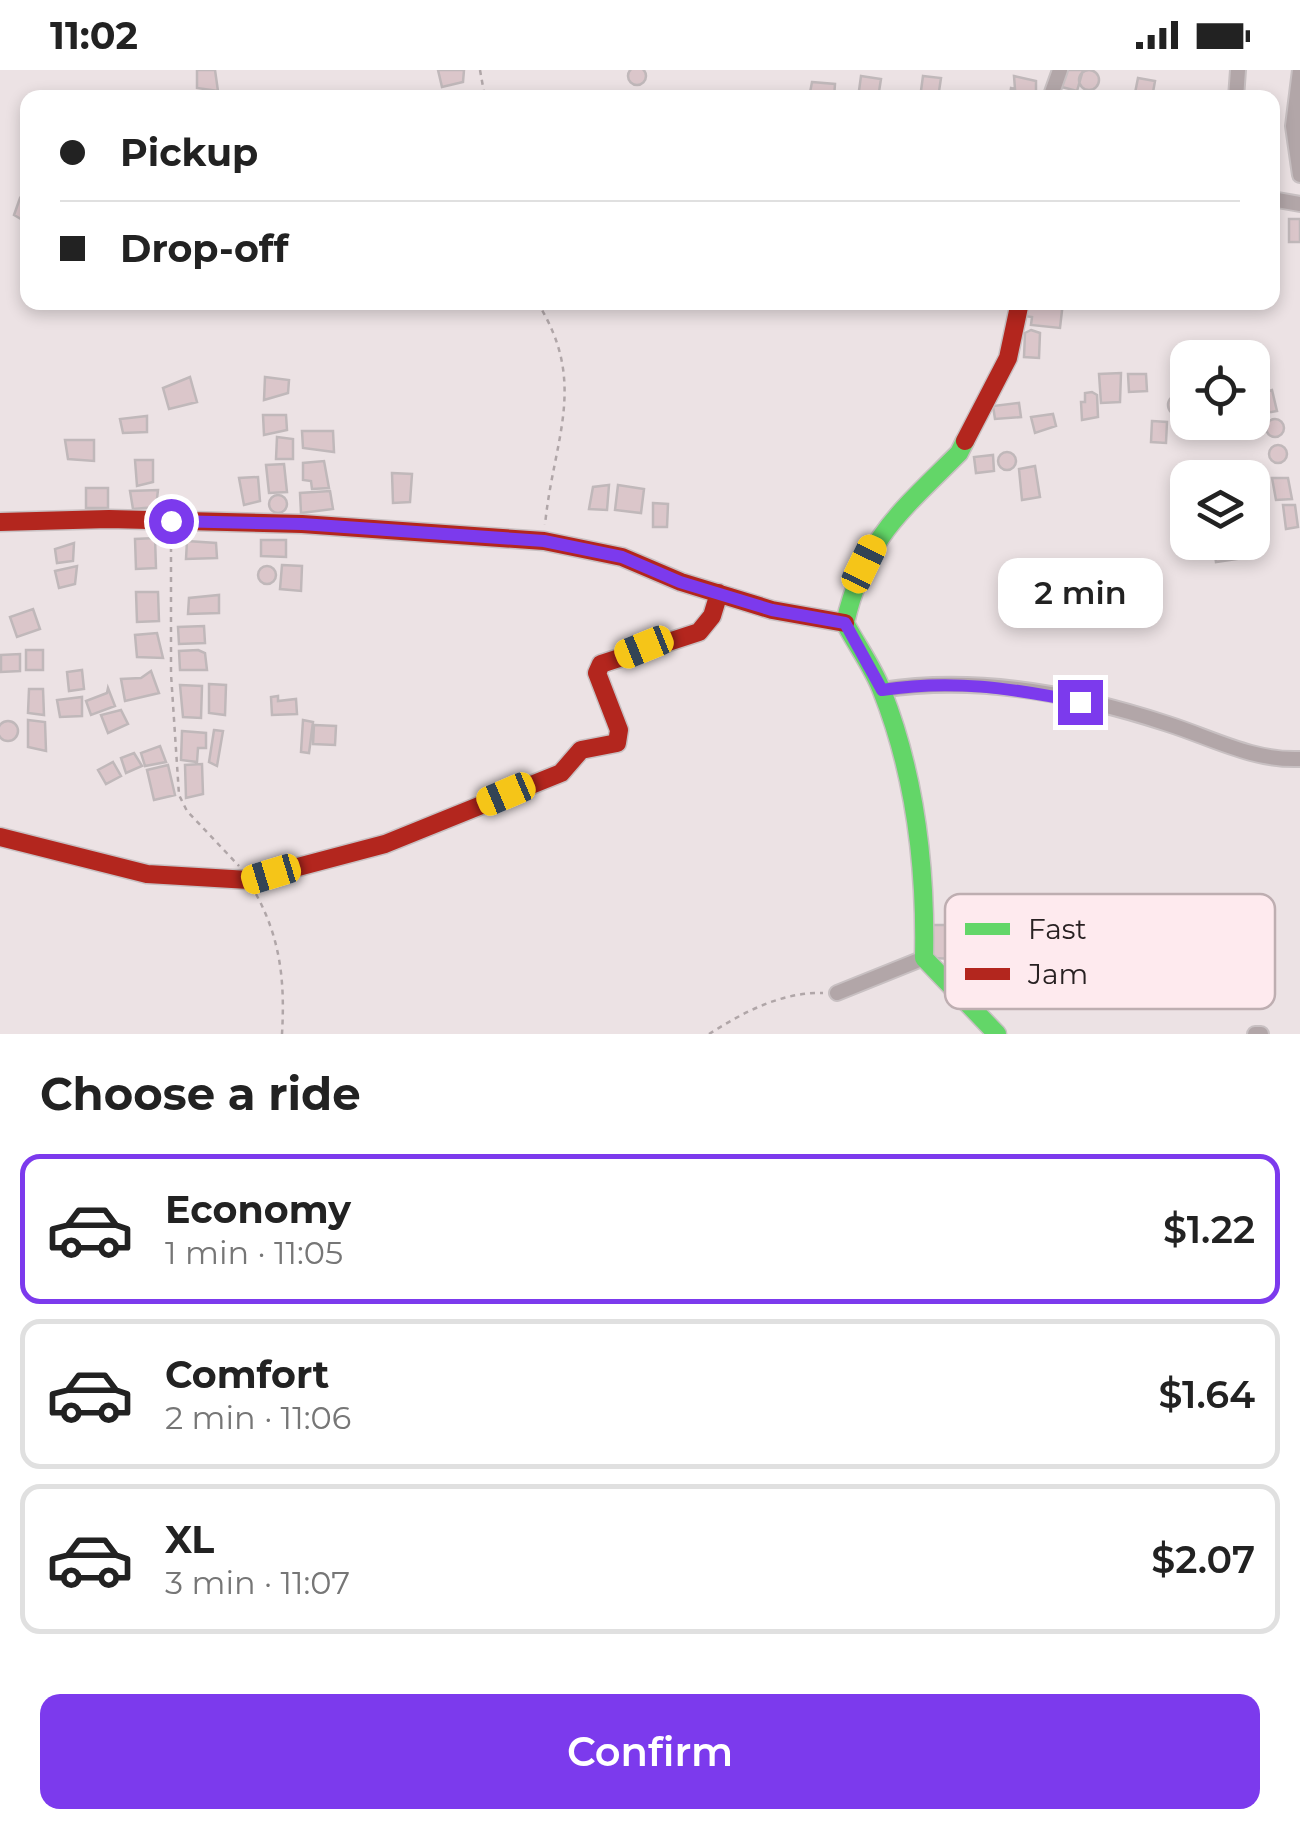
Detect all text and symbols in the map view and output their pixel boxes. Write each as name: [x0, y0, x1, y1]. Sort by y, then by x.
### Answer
text: 11:02: [50, 12, 138, 59]
text: Pickup: [120, 129, 258, 176]
text: Drop-off: [120, 225, 289, 272]
map controls: [1170, 340, 1270, 560]
button: locate: [1170, 340, 1270, 440]
button: layers: [1170, 460, 1270, 560]
route start: [149, 499, 194, 544]
car: [837, 530, 891, 598]
callout: 2 min: [998, 557, 1162, 627]
text: 2 min: [1034, 573, 1127, 612]
car: [611, 622, 677, 672]
route end: [1058, 680, 1103, 725]
car: [473, 768, 539, 820]
car: [238, 851, 304, 897]
legend: [945, 894, 1275, 1009]
text: Fast: [1028, 912, 1087, 946]
text: Jam: [1027, 957, 1088, 991]
text: Choose a ride: [40, 1066, 361, 1121]
icon: car: [45, 1184, 135, 1274]
text: Economy: [165, 1186, 351, 1233]
text: $1.22: [1163, 1206, 1255, 1253]
text: 1 min · 11:05: [165, 1233, 343, 1272]
icon: car: [45, 1349, 135, 1439]
text: Comfort: [165, 1351, 329, 1398]
text: $1.64: [1159, 1371, 1255, 1418]
text: 2 min · 11:06: [165, 1398, 351, 1437]
icon: car: [45, 1514, 135, 1604]
text: XL: [165, 1516, 214, 1563]
text: $2.07: [1151, 1536, 1255, 1583]
text: 3 min · 11:07: [165, 1563, 350, 1602]
button: Confirm: [40, 1694, 1260, 1809]

